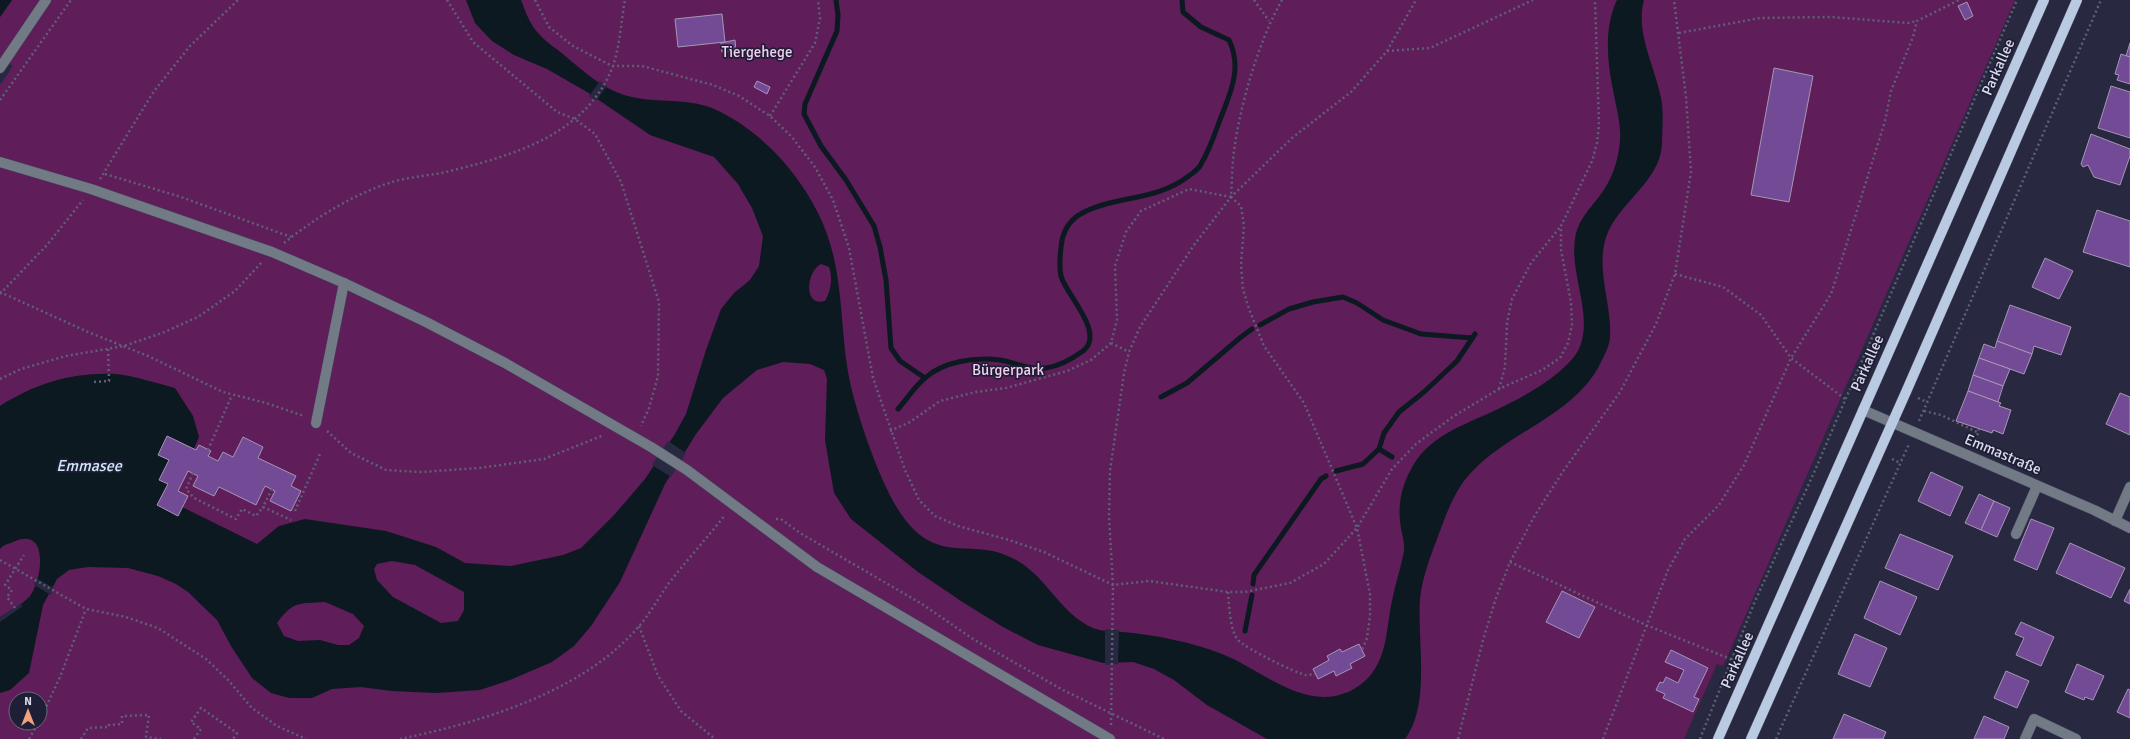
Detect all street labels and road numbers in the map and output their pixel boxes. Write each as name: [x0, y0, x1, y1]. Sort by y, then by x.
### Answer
street label: Parkallee: [1978, 36, 2018, 98]
street label: Parkallee: [1847, 332, 1887, 394]
street label: Emmastraße: [1962, 430, 2044, 478]
street label: Parkallee: [1717, 629, 1757, 691]

